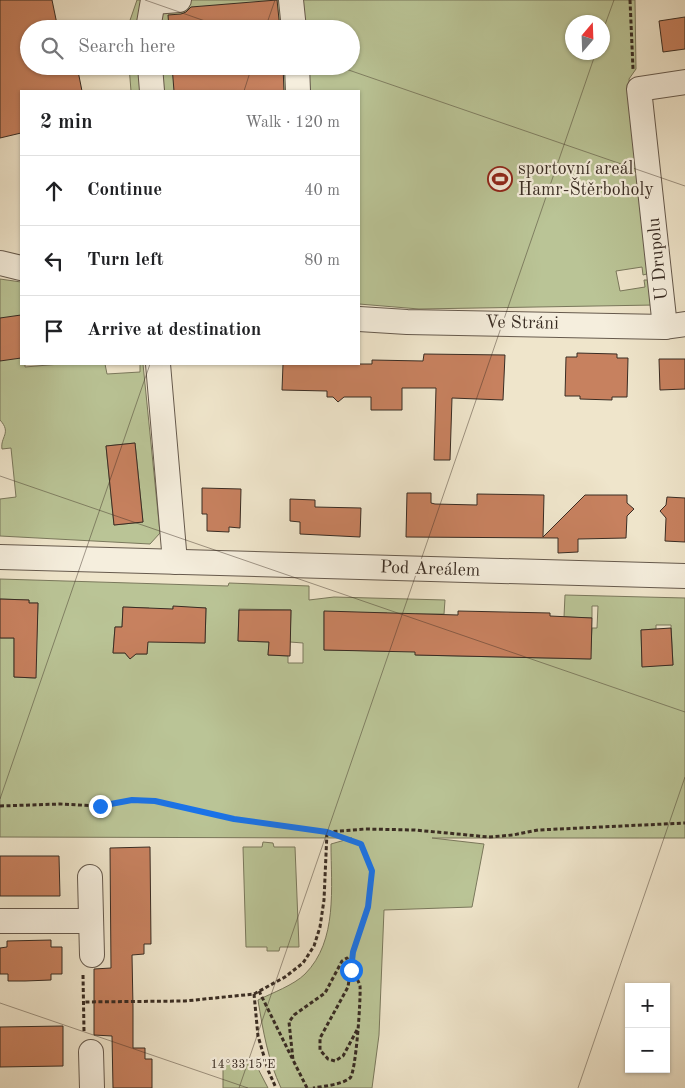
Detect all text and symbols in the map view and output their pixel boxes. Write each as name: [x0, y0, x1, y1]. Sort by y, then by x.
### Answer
north arrow: [565, 15, 610, 60]
search box: [20, 20, 360, 75]
icon: search: [38, 34, 66, 62]
text: Search here: [78, 38, 175, 57]
text: 2 min: [40, 112, 93, 133]
text: Walk · 120 m: [245, 115, 340, 131]
place label: sportovní areál Hamr-Štěrboholy: [518, 160, 654, 199]
sports icon: sportovní areál Hamr-Štěrboholy: [487, 166, 513, 192]
icon: ahead: [40, 177, 68, 205]
text: Continue: [87, 181, 162, 200]
text: 40 m: [304, 183, 340, 199]
street label: U Drupolu: [645, 216, 671, 301]
icon: left: [40, 247, 68, 275]
text: Turn left: [87, 251, 164, 270]
text: 80 m: [304, 253, 340, 269]
street label: Ve Stráni: [485, 313, 559, 333]
icon: arrive: [40, 317, 68, 345]
text: Arrive at destination: [87, 321, 261, 340]
street label: Pod Areálem: [380, 558, 480, 580]
route end: [89, 795, 112, 818]
route start: [340, 959, 363, 982]
map controls: [625, 983, 670, 1073]
button: +: [625, 983, 670, 1028]
button: −: [625, 1028, 670, 1073]
text: 14°33'15"E: [211, 1058, 275, 1071]

